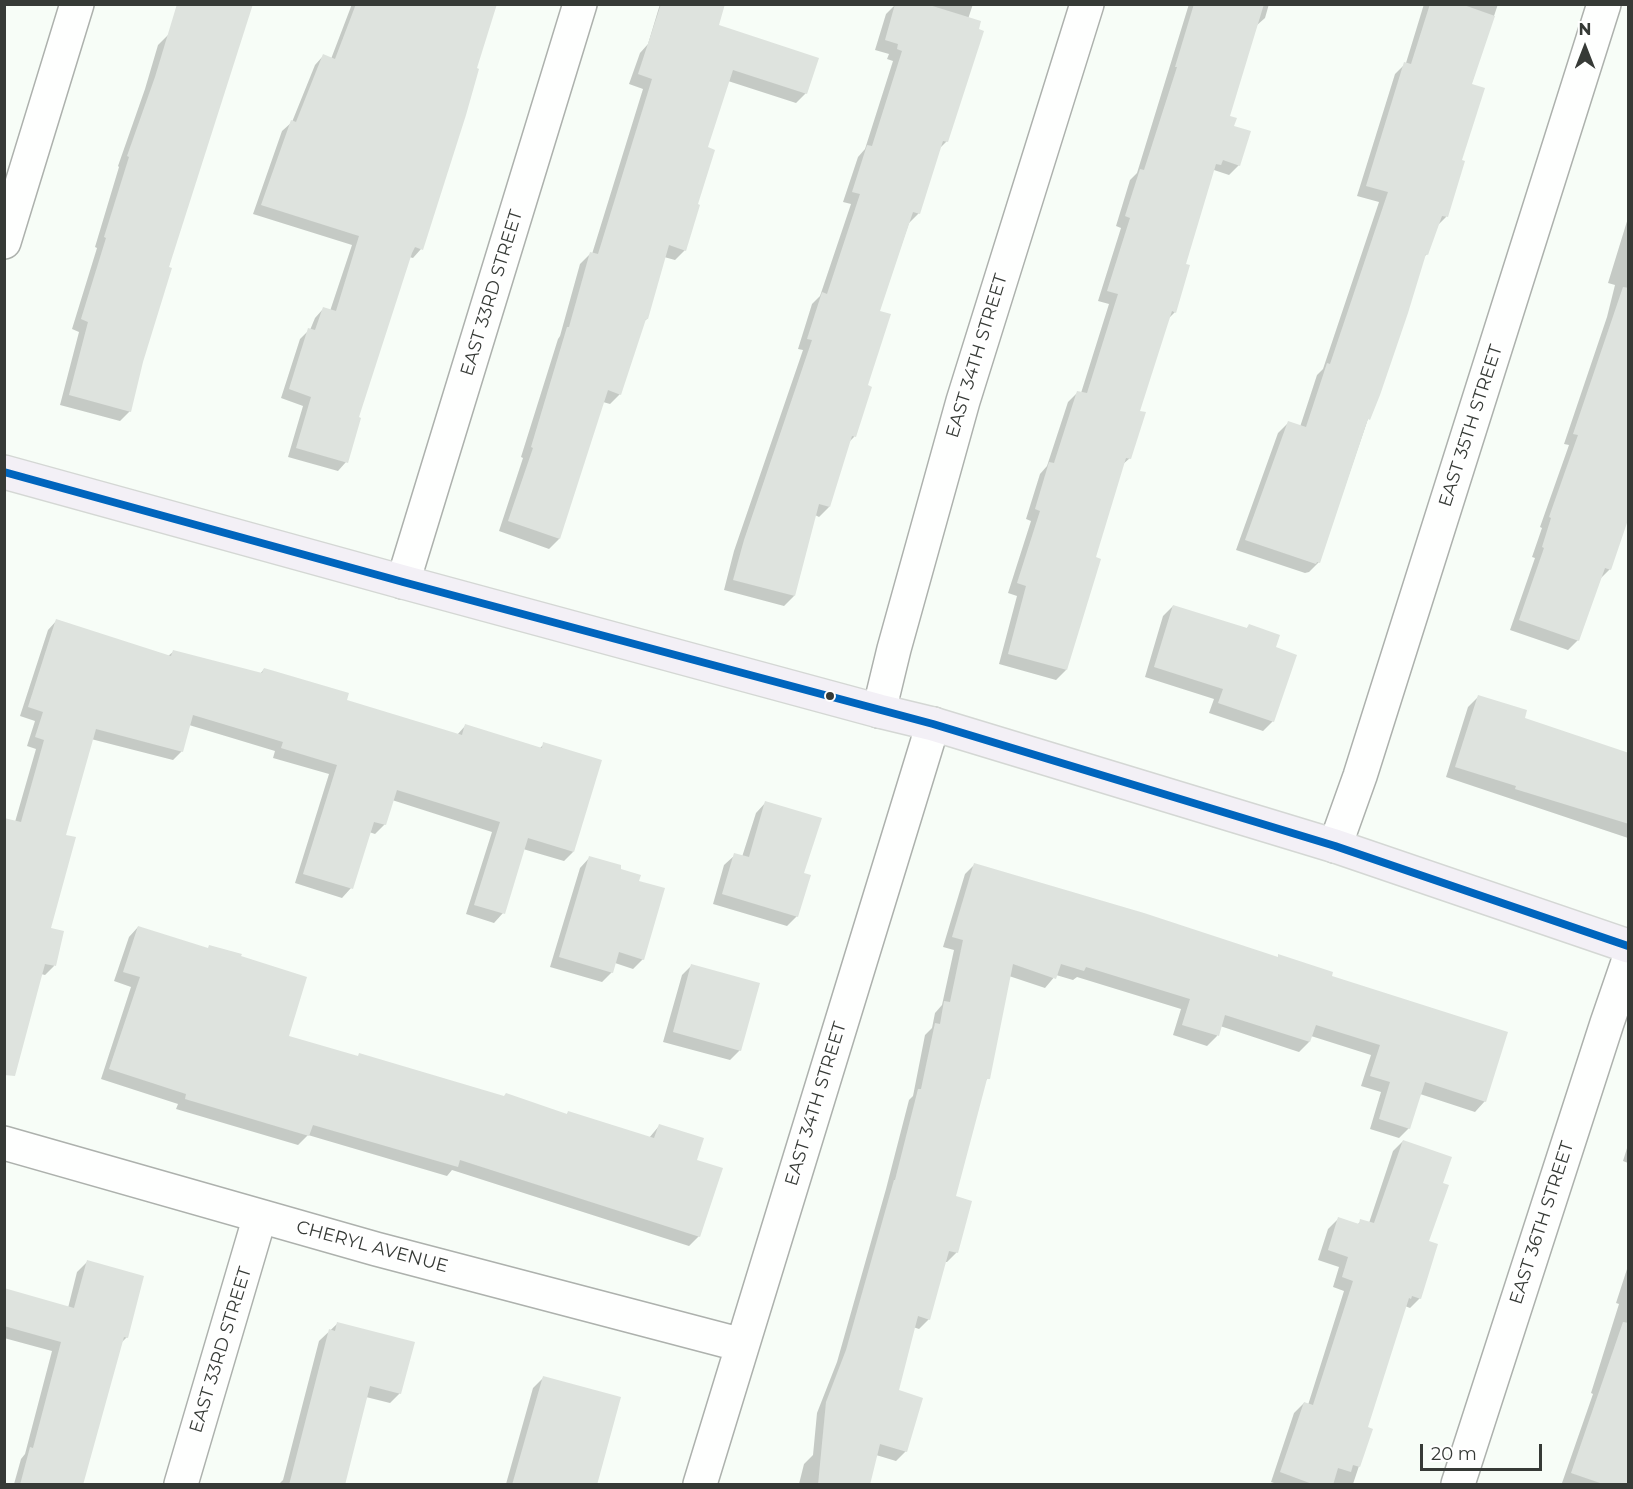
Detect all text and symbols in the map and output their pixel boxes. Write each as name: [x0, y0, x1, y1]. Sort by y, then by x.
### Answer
north arrow: [1555, 18, 1615, 78]
text: N: [1579, 20, 1591, 39]
street label: EAST 33RD STREET: [456, 207, 528, 379]
street label: EAST 34TH STREET: [942, 271, 1012, 441]
street label: EAST 35TH STREET: [1435, 342, 1507, 510]
unlabelled marker: [824, 690, 836, 702]
street label: EAST 34TH STREET: [781, 1019, 851, 1189]
street label: EAST 36TH STREET: [1505, 1139, 1579, 1307]
street label: CHERYL AVENUE: [294, 1216, 450, 1278]
street label: EAST 33RD STREET: [185, 1264, 257, 1436]
scale bar: [1423, 1432, 1544, 1470]
text: 20 m: [1431, 1443, 1477, 1465]

